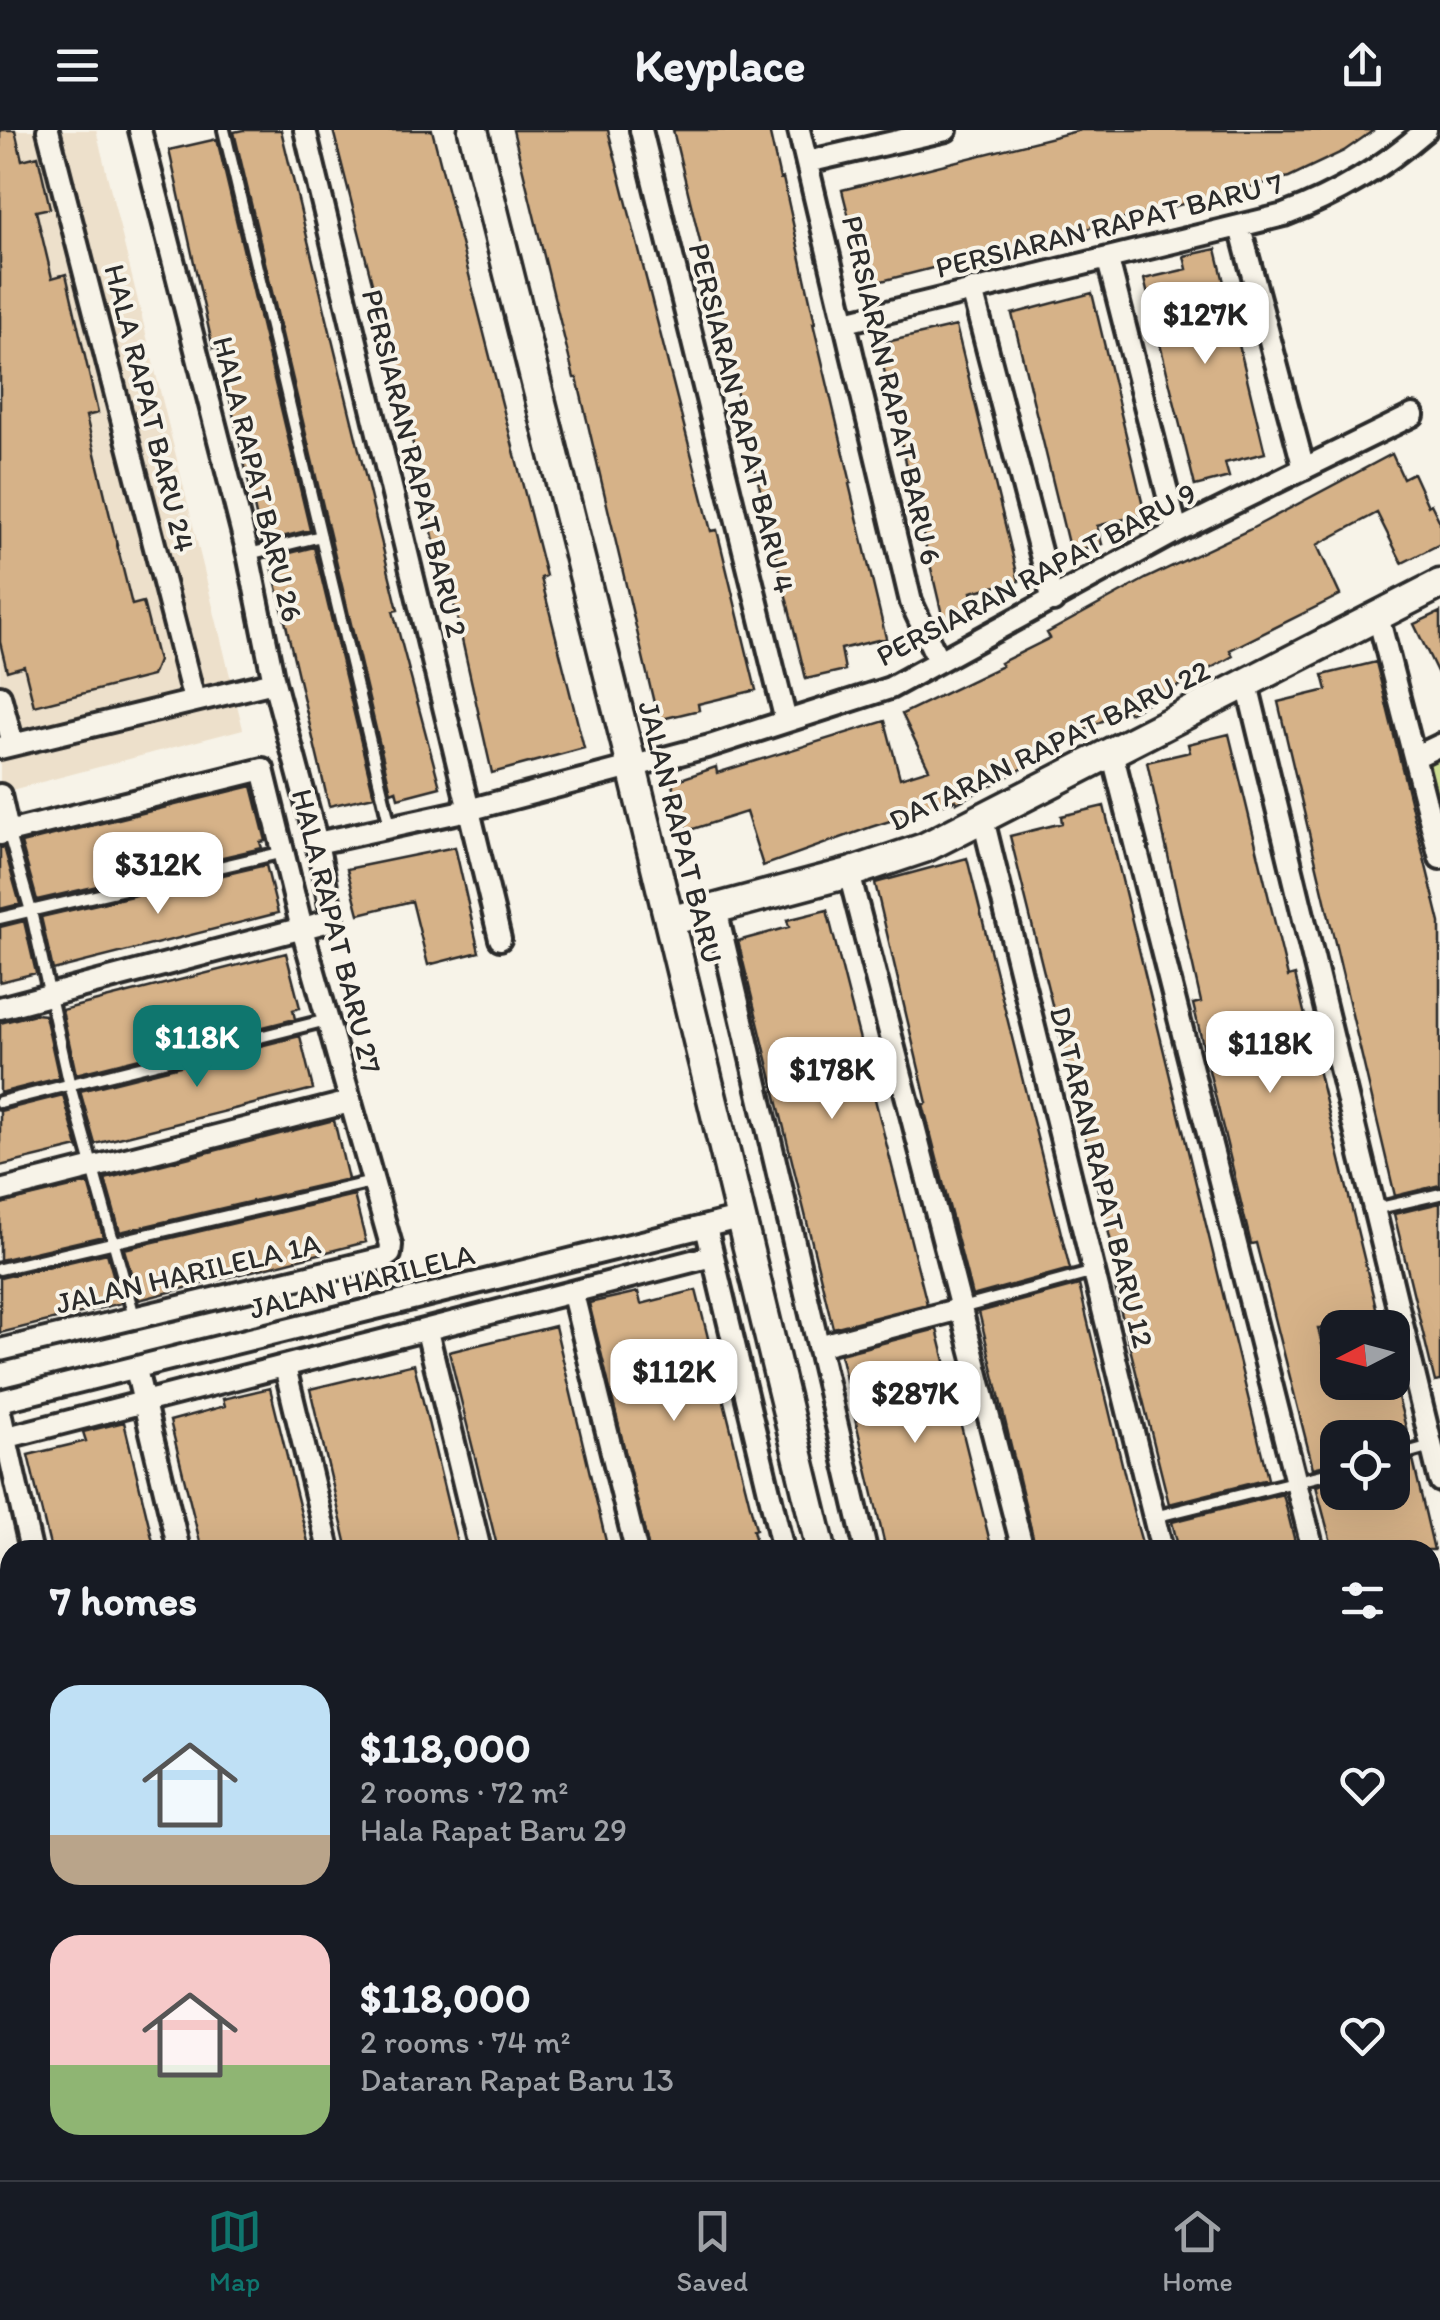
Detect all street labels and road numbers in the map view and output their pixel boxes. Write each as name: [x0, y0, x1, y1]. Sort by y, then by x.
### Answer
street label: PERSIARAN RAPAT BARU 7: [932, 164, 1287, 286]
street label: PERSIARAN RAPAT BARU 6: [834, 212, 950, 568]
street label: PERSIARAN RAPAT BARU 4: [681, 239, 803, 597]
street label: HALA RAPAT BARU 24: [96, 260, 204, 556]
street label: PERSIARAN RAPAT BARU 2: [354, 285, 476, 641]
street label: HALA RAPAT BARU 26: [205, 332, 311, 626]
street label: PERSIARAN RAPAT BARU 9: [870, 474, 1202, 674]
street label: DATARAN RAPAT BARU 22: [882, 651, 1216, 839]
street label: JALAN RAPAT BARU: [631, 697, 731, 967]
street label: HALA RAPAT BARU 27: [284, 785, 390, 1077]
street label: DATARAN RAPAT BARU 12: [1042, 1002, 1162, 1352]
street label: JALAN HARILELA 1A: [52, 1225, 324, 1321]
street label: JALAN HARILELA: [246, 1235, 478, 1327]

